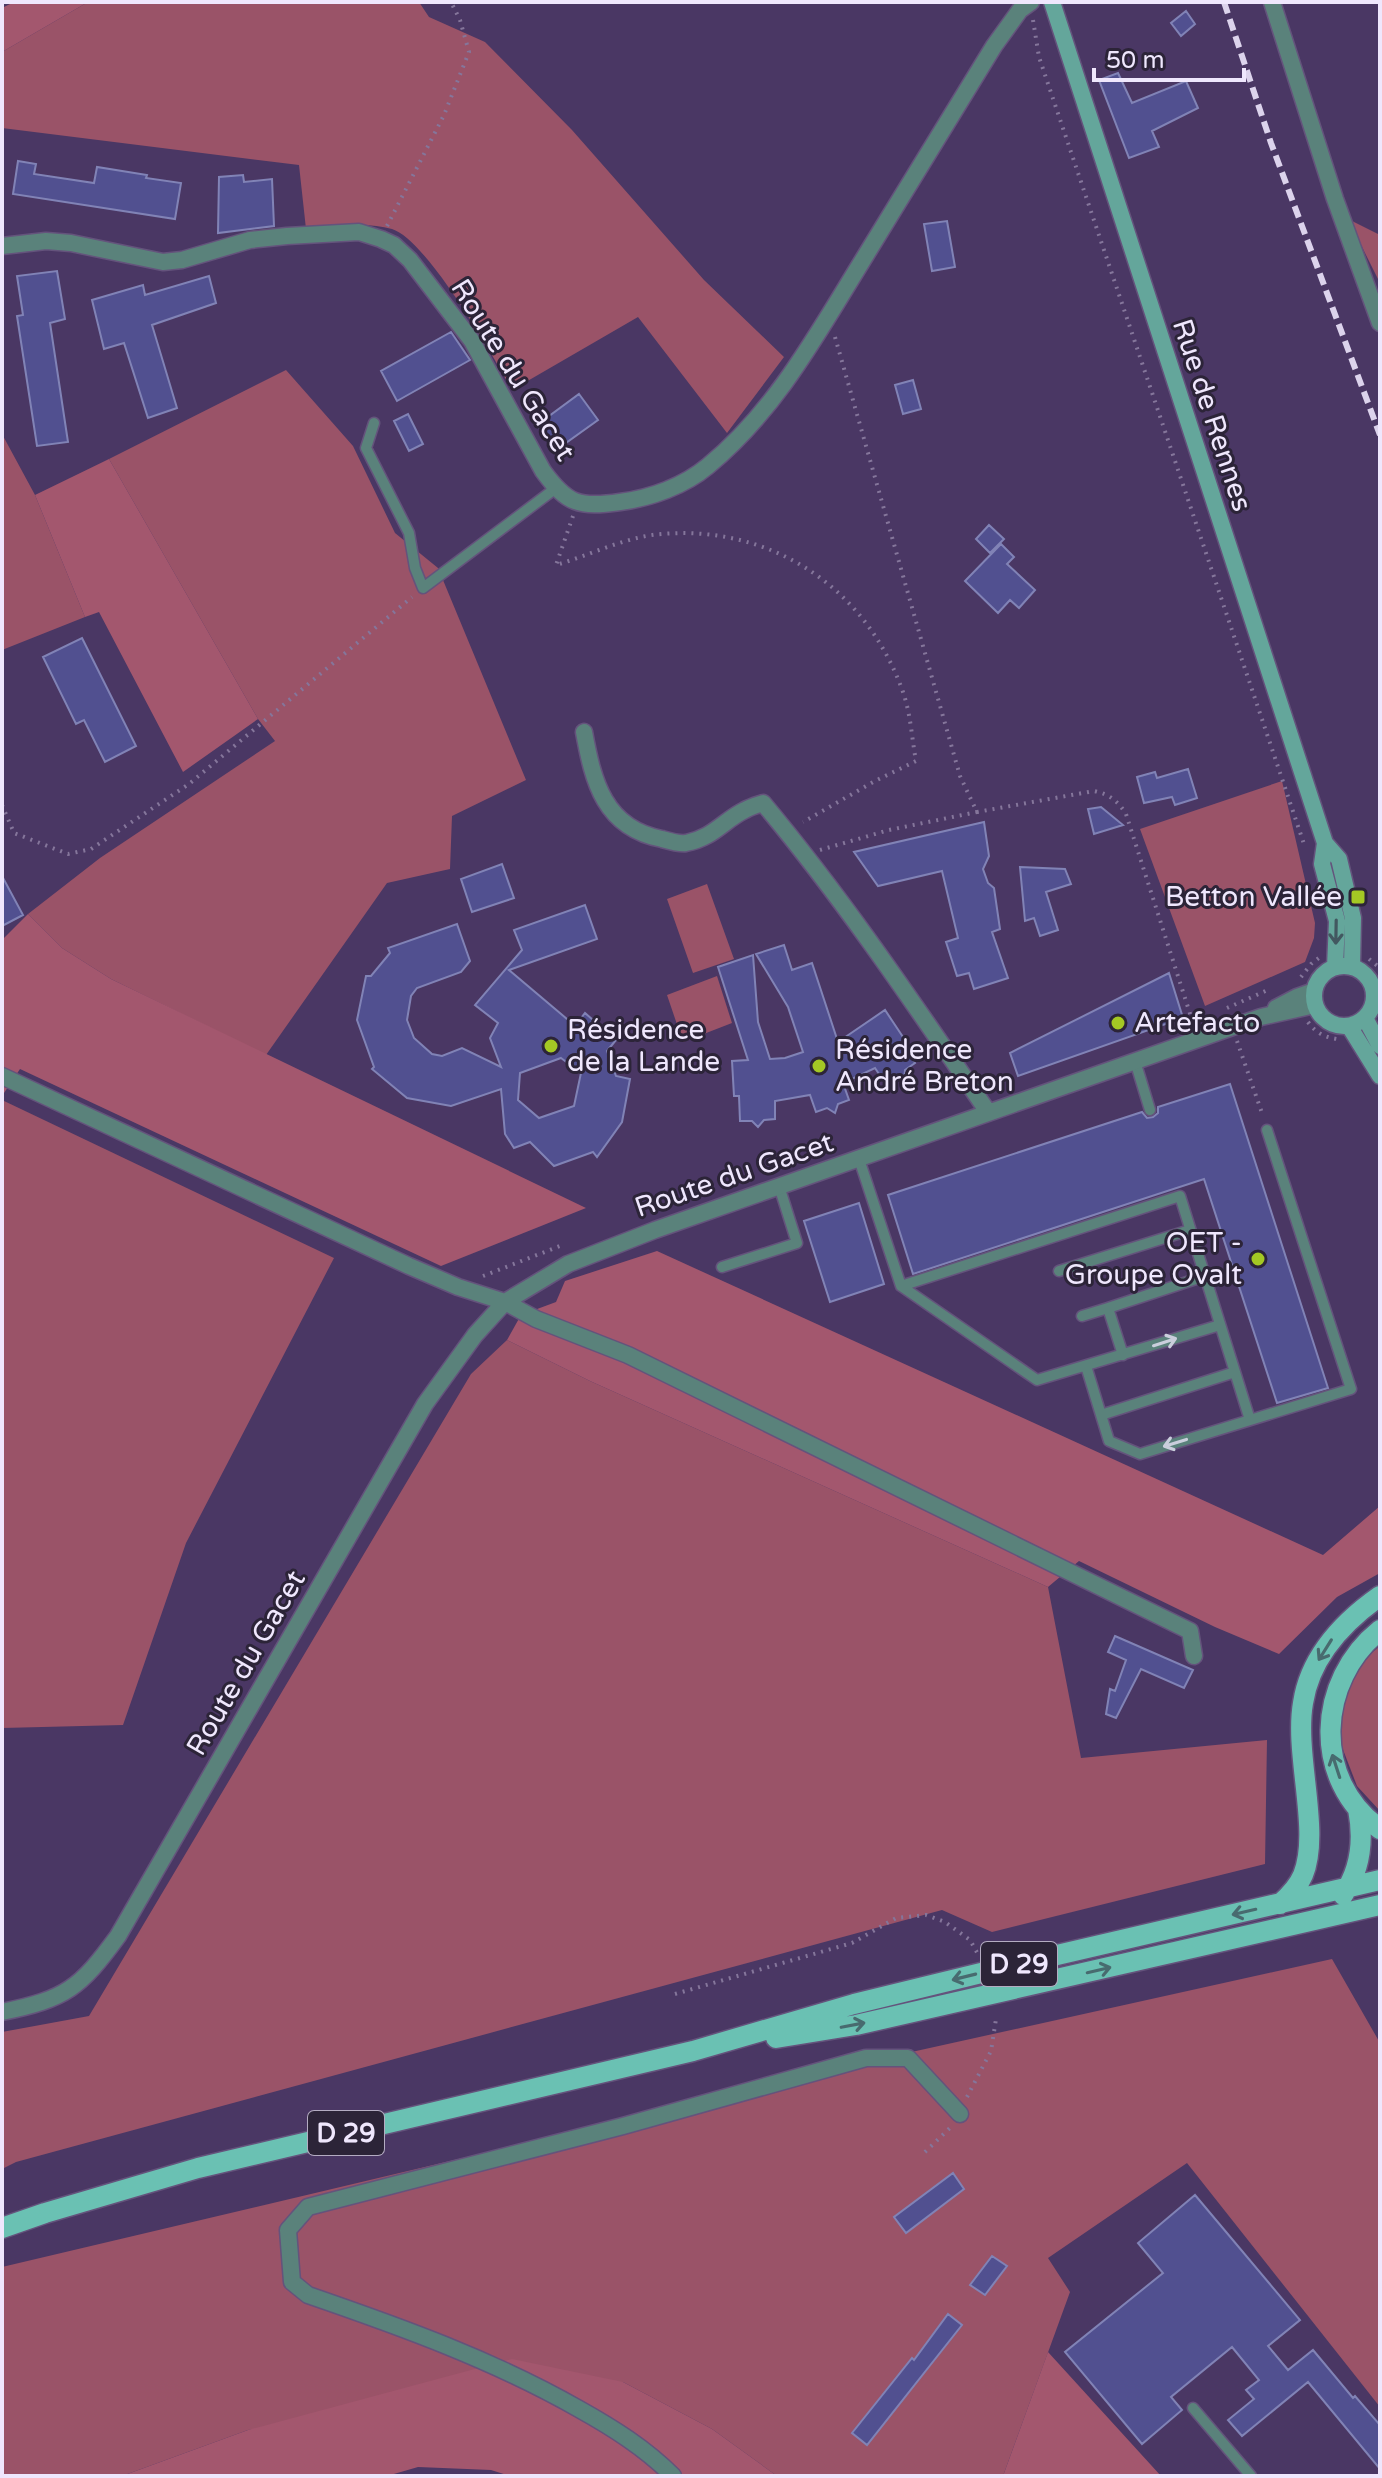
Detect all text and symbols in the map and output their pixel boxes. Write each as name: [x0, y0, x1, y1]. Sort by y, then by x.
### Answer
scale bar: [1094, 32, 1244, 82]
text: 50 m: [1106, 46, 1164, 75]
street label: Route du Gacet: [443, 273, 583, 467]
street label: Rue de Rennes: [1165, 315, 1259, 515]
place label: Betton Vallée: [1165, 880, 1342, 914]
marker: Betton Vallée: [1349, 888, 1367, 906]
one-way arrow: [1328, 918, 1344, 945]
place label: Artefacto: [1134, 1006, 1260, 1040]
place label: Résidence de la Lande: [567, 1013, 720, 1079]
marker: Artefacto: [1109, 1014, 1127, 1032]
place label: Résidence André Breton: [835, 1033, 1014, 1099]
marker: Résidence de la Lande: [542, 1037, 560, 1055]
marker: Résidence André Breton: [810, 1057, 828, 1075]
street label: Route du Gacet: [630, 1125, 838, 1225]
place label: OET - Groupe Ovalt: [1065, 1226, 1242, 1292]
marker: OET - Groupe Ovalt: [1249, 1250, 1267, 1268]
one-way arrow: [1152, 1334, 1177, 1348]
one-way arrow: [1163, 1437, 1188, 1452]
street label: Route du Gacet: [179, 1564, 313, 1762]
one-way arrow: [1316, 1638, 1332, 1661]
one-way arrow: [1328, 1754, 1343, 1779]
one-way arrow: [1232, 1905, 1258, 1920]
road number: D 29: [981, 1942, 1057, 1986]
one-way arrow: [1085, 1962, 1111, 1977]
one-way arrow: [951, 1970, 977, 1985]
one-way arrow: [840, 2017, 865, 2032]
road number: D 29: [308, 2111, 384, 2155]

